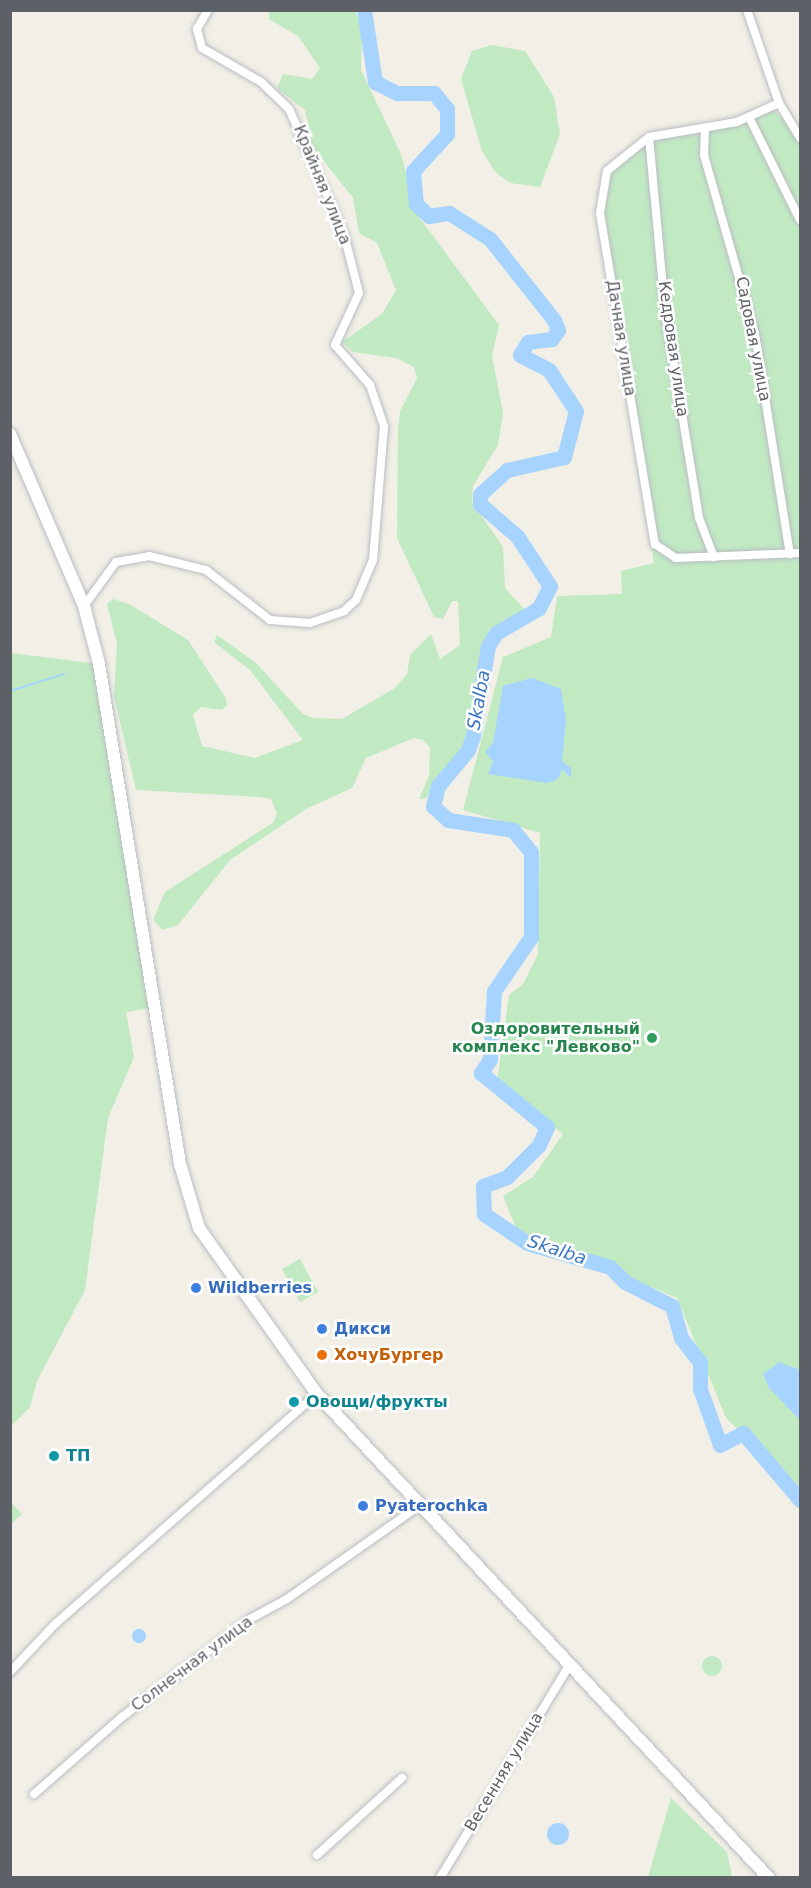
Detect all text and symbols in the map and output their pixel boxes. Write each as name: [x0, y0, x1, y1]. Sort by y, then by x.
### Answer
street label: Крайняя улица: [289, 122, 355, 248]
street label: Садовая улица: [732, 275, 774, 403]
street label: Дачная улица: [602, 278, 640, 398]
street label: Кедровая улица: [654, 280, 692, 418]
water label: Skalba: [463, 668, 495, 732]
place label: Оздоровительный комплекс "Левково": [452, 1019, 640, 1057]
marker: Оздоровительный комплекс "Левково": [645, 1031, 659, 1045]
water label: Skalba: [525, 1230, 589, 1270]
place label: Wildberries: [208, 1278, 312, 1298]
marker: Wildberries: [189, 1281, 203, 1295]
place label: Дикси: [334, 1319, 391, 1339]
marker: Дикси: [315, 1322, 329, 1336]
place label: ХочуБургер: [334, 1345, 443, 1365]
marker: ХочуБургер: [315, 1348, 329, 1362]
place label: Овощи/фрукты: [306, 1392, 448, 1412]
marker: Овощи/фрукты: [287, 1395, 301, 1409]
place label: ТП: [66, 1446, 90, 1466]
marker: ТП: [47, 1449, 61, 1463]
place label: Pyaterochka: [375, 1496, 488, 1516]
marker: Pyaterochka: [356, 1499, 370, 1513]
street label: Солнечная улица: [128, 1612, 256, 1716]
street label: Весенняя улица: [461, 1709, 547, 1835]

